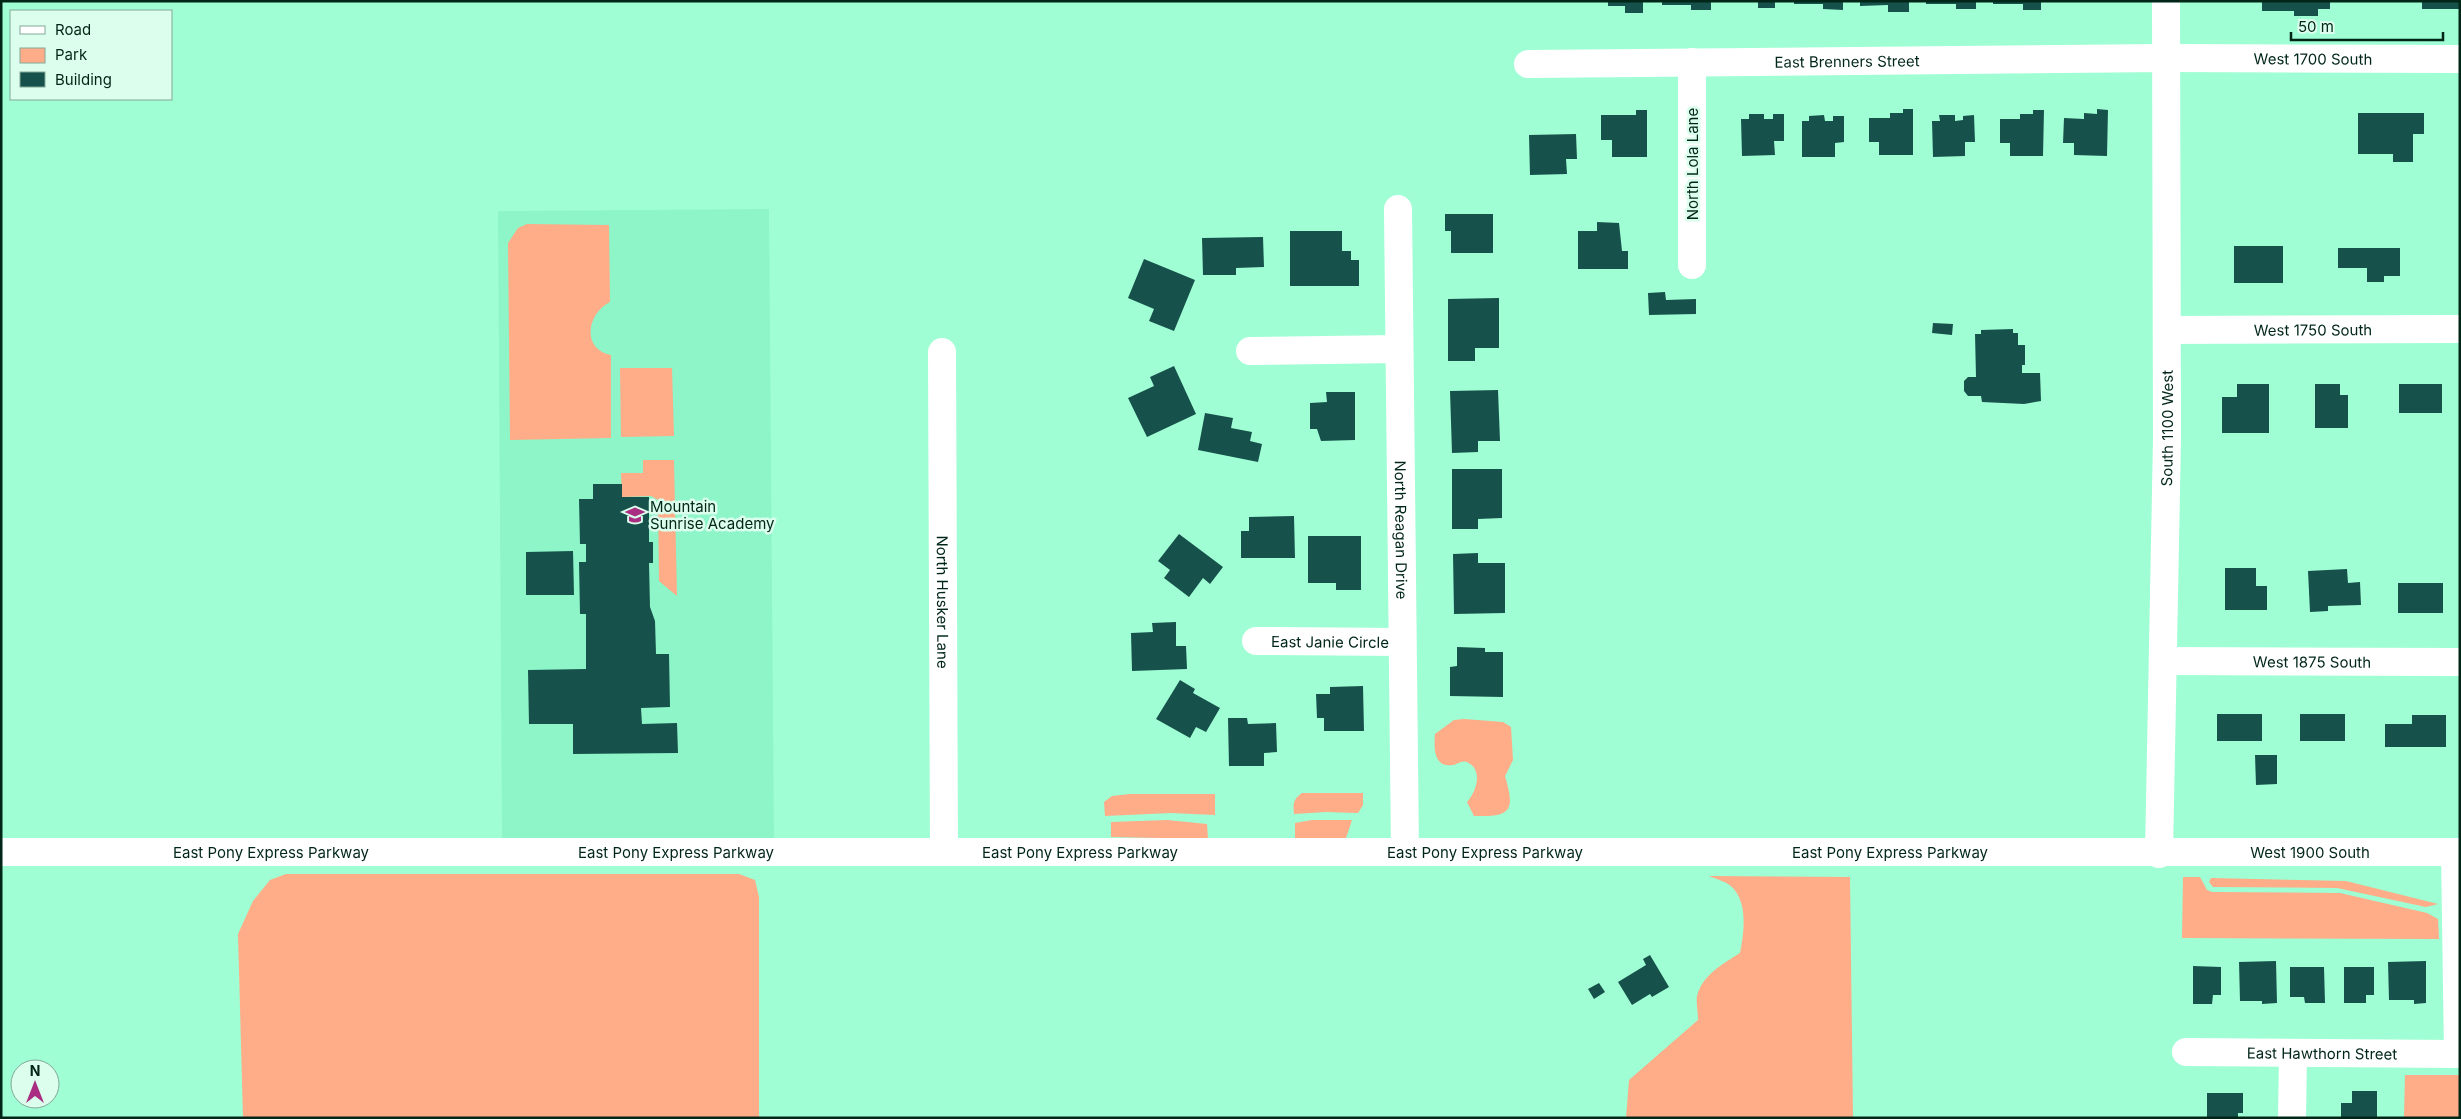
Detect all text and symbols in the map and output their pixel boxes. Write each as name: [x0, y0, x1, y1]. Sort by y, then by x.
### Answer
legend: [10, 10, 172, 100]
scale bar: [2291, 10, 2444, 42]
text: 50 m: [2298, 17, 2334, 36]
text: Road: [55, 20, 91, 39]
text: Park: [55, 45, 88, 64]
street label: West 1700 South: [2254, 49, 2372, 68]
street label: East Brenners Street: [1774, 51, 1920, 71]
text: Building: [55, 70, 112, 89]
street label: North Lola Lane: [1683, 108, 1702, 220]
street label: West 1750 South: [2254, 320, 2372, 339]
street label: South 1100 West: [2157, 370, 2177, 487]
street label: North Reagan Drive: [1391, 460, 1412, 600]
place label: Mountain Sunrise Academy: [650, 497, 775, 533]
school or university icon: Mountain Sunrise Academy: [624, 504, 646, 526]
street label: North Husker Lane: [933, 535, 953, 669]
street label: East Janie Circle: [1271, 632, 1389, 651]
street label: West 1875 South: [2253, 652, 2371, 671]
street label: East Pony Express Parkway: [173, 843, 370, 862]
street label: East Pony Express Parkway: [578, 843, 775, 862]
street label: East Pony Express Parkway: [982, 843, 1179, 862]
street label: East Pony Express Parkway: [1387, 843, 1584, 862]
street label: East Pony Express Parkway: [1792, 843, 1989, 862]
street label: West 1900 South: [2250, 843, 2370, 862]
street label: East Hawthorn Street: [2247, 1043, 2397, 1063]
north arrow: [10, 1059, 60, 1109]
text: N: [30, 1062, 40, 1079]

